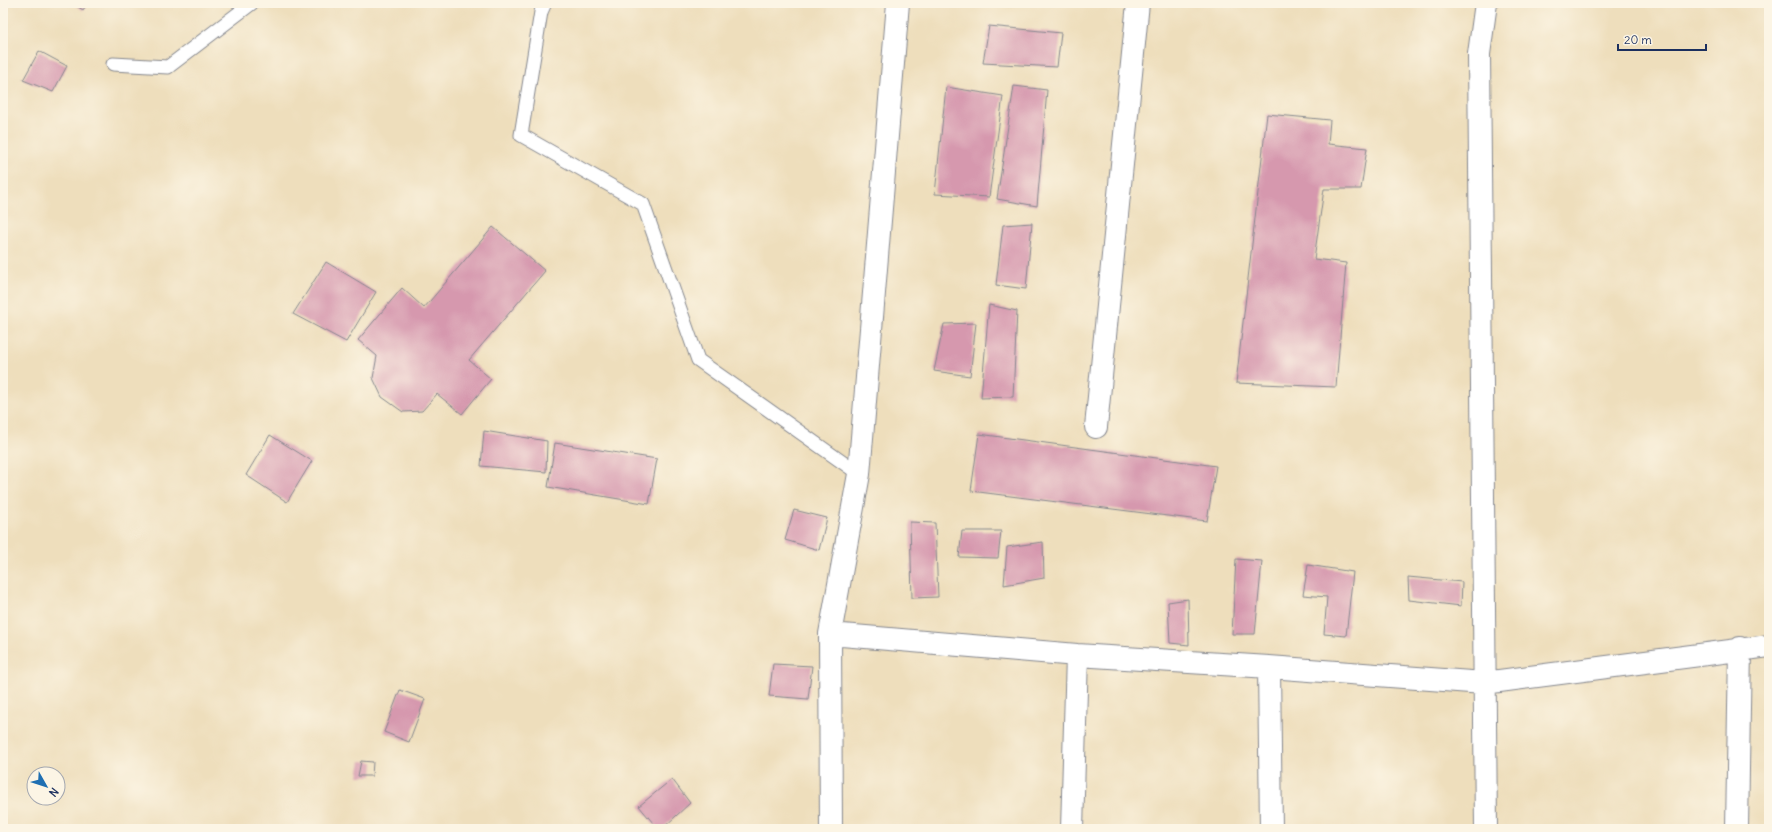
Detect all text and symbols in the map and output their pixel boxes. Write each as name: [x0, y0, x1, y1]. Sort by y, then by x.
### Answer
scale bar: [1618, 26, 1706, 52]
text: 20 m: [1624, 32, 1652, 47]
north arrow: [26, 766, 66, 806]
text: N: [46, 785, 62, 800]

